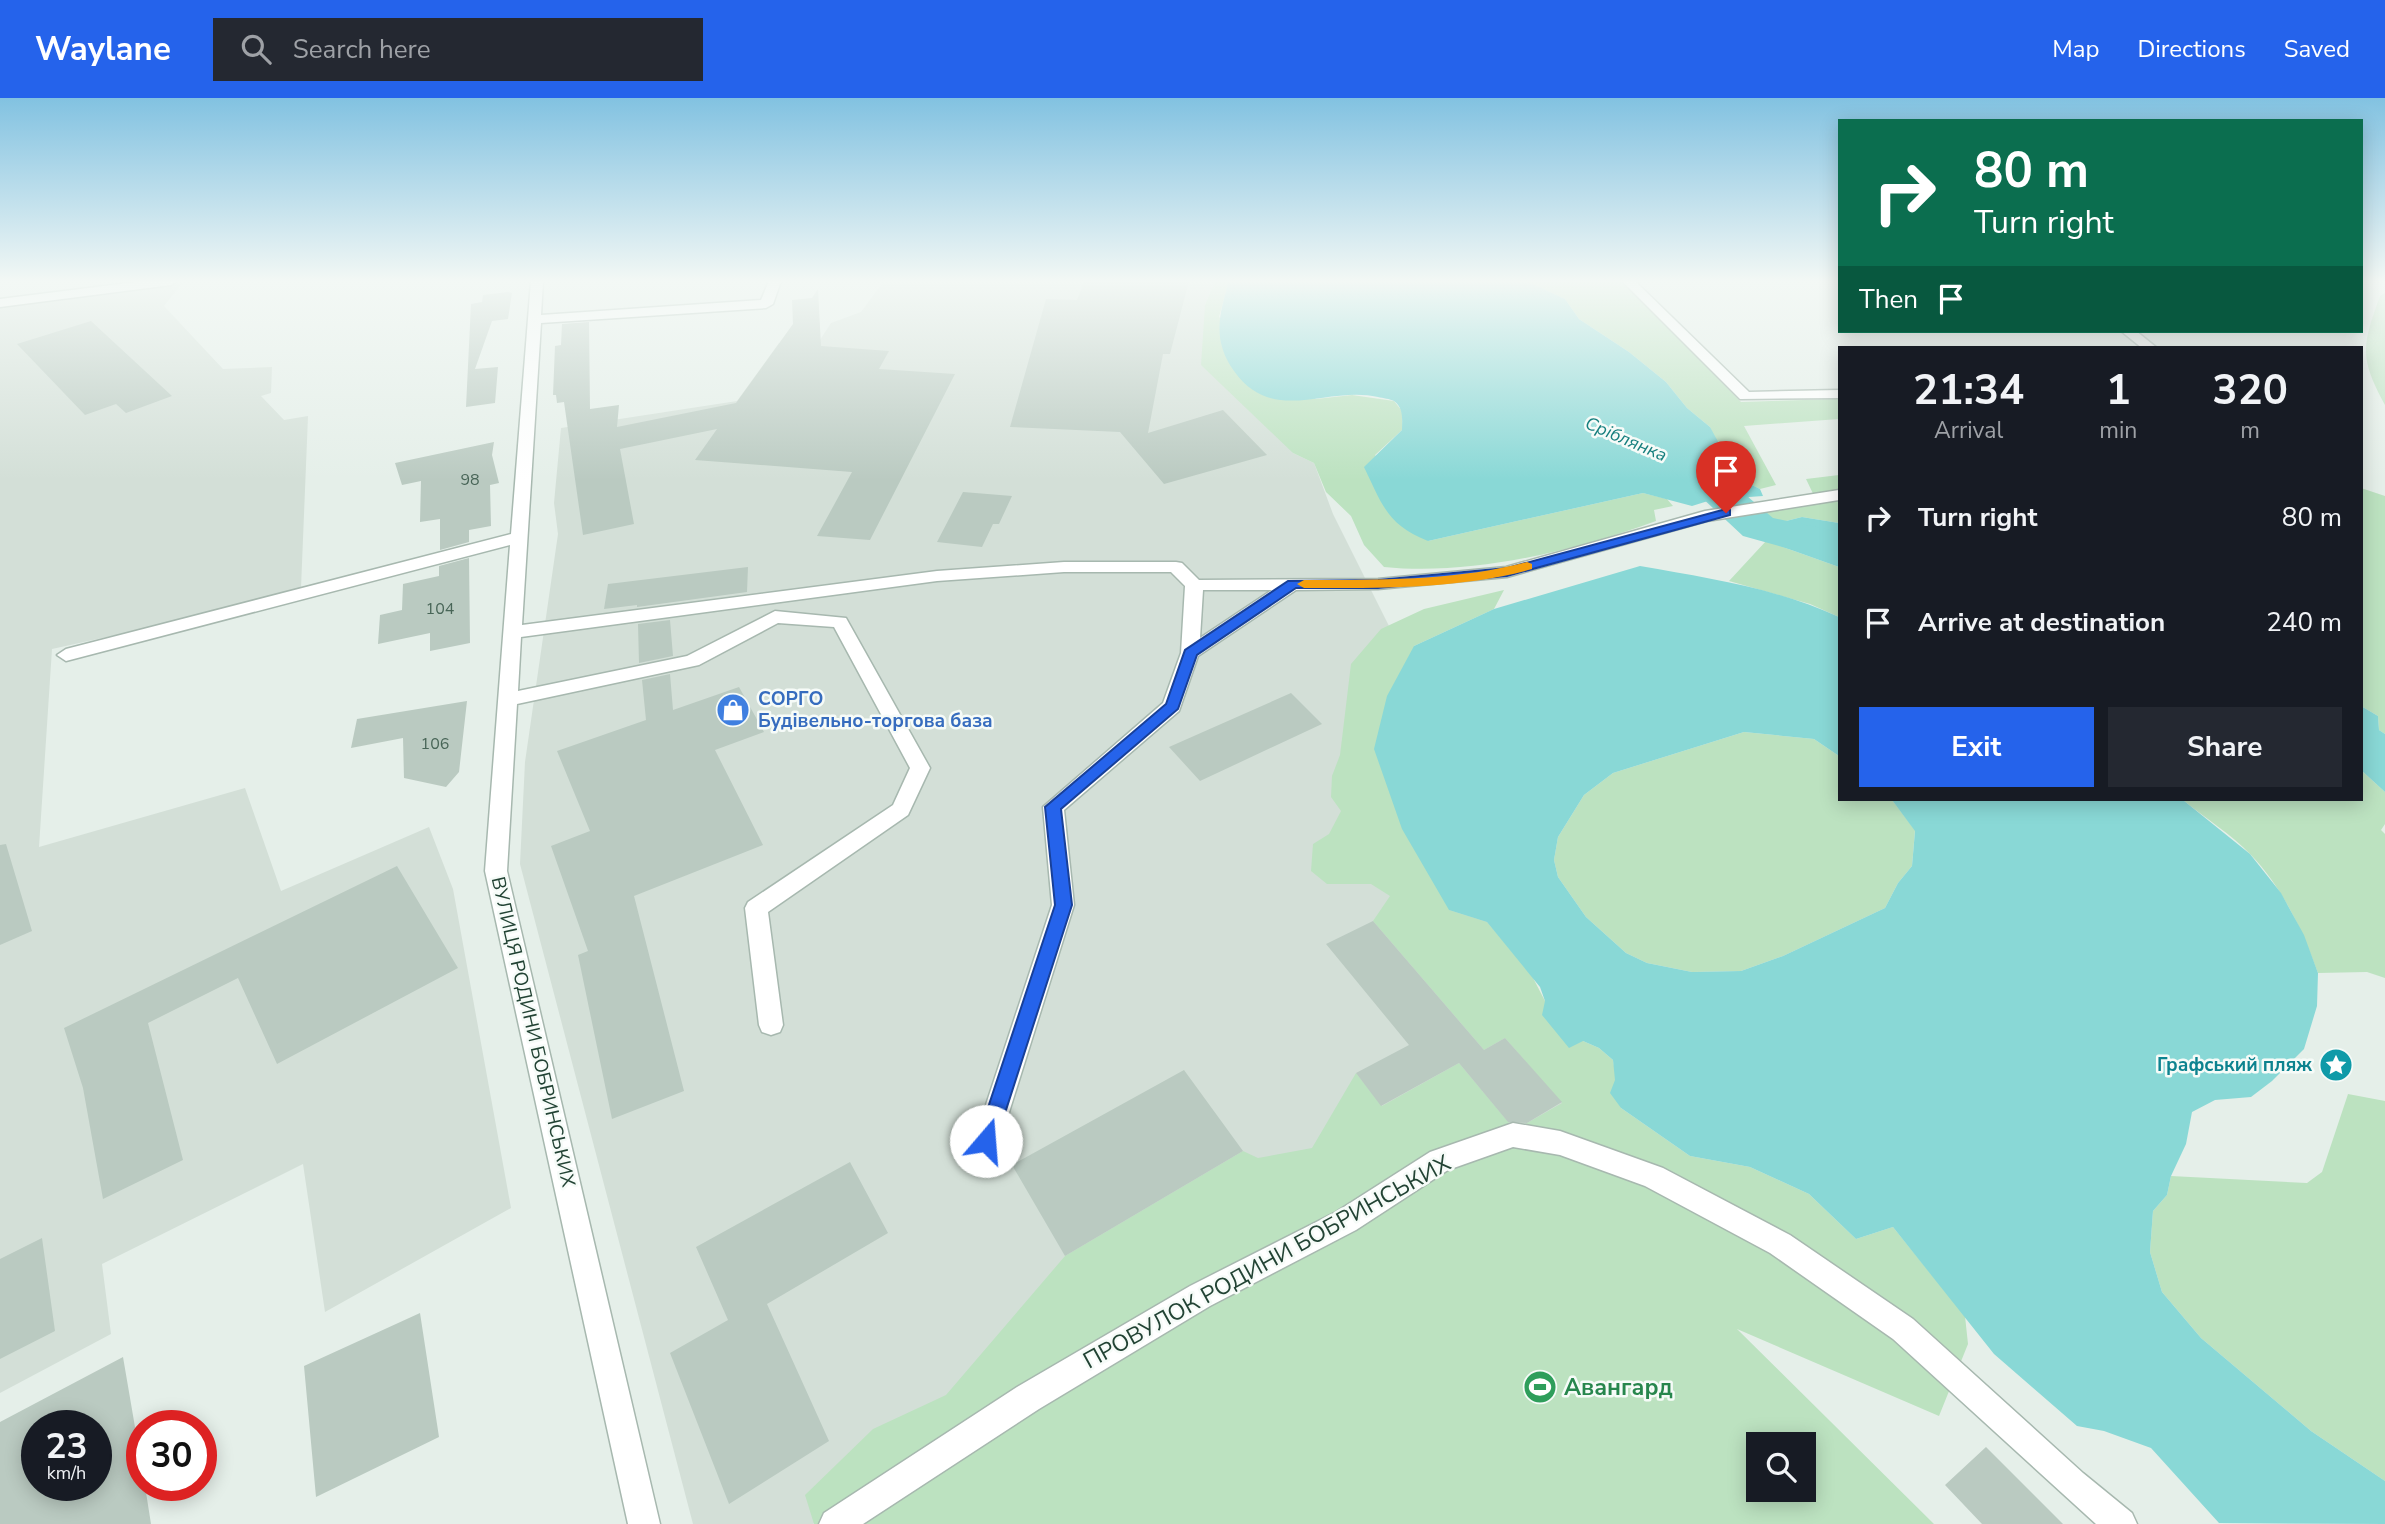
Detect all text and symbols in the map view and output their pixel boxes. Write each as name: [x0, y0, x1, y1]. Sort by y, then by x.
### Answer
search box: [213, 18, 703, 81]
text: Waylane: [35, 27, 171, 72]
icon: search: [237, 30, 275, 68]
text: Search here: [293, 32, 431, 67]
text: Map: [2052, 33, 2099, 65]
text: Directions: [2137, 33, 2246, 65]
text: Saved: [2284, 33, 2350, 65]
text: 80 m: [1974, 137, 2089, 204]
icon: right: [1859, 147, 1950, 238]
text: Turn right: [1974, 201, 2114, 244]
icon: arrive: [1932, 280, 1970, 318]
text: Then: [1859, 282, 1918, 317]
text: 21:34: [1913, 362, 2024, 419]
text: 1: [2106, 362, 2131, 419]
text: 320: [2212, 362, 2288, 419]
water label: Сріблянка: [1581, 411, 1671, 467]
text: Arrival: [1934, 415, 2003, 446]
text: min: [2099, 415, 2137, 446]
text: m: [2240, 415, 2260, 446]
pin: [1696, 441, 1756, 513]
icon: arrive: [1707, 452, 1745, 490]
house number: 98: [460, 469, 480, 491]
icon: right: [1859, 499, 1897, 537]
text: Turn right: [1918, 500, 2037, 535]
text: 80 m: [2282, 500, 2342, 535]
house number: 104: [426, 598, 455, 620]
icon: arrive: [1859, 604, 1897, 642]
text: Arrive at destination: [1918, 605, 2165, 640]
text: 240 m: [2266, 605, 2342, 640]
place label: СОРГО Будівельно-торгова база: [758, 686, 993, 734]
shop icon: СОРГО Будівельно-торгова база: [714, 691, 752, 729]
button: Exit: [1859, 707, 2094, 787]
button: Share: [2108, 707, 2342, 787]
house number: 106: [421, 733, 449, 755]
street label: ВУЛИЦЯ РОДИНИ БОБРИНСЬКИХ: [485, 874, 582, 1190]
place icon: Графський пляж: [2317, 1046, 2355, 1084]
place label: Графський пляж: [2157, 1052, 2312, 1078]
position arrow: [949, 1104, 1023, 1178]
street label: ПРОВУЛОК РОДИНИ БОБРИНСЬКИХ: [1078, 1148, 1456, 1376]
sports icon: Авангард: [1521, 1368, 1559, 1406]
place label: Авангард: [1564, 1372, 1673, 1403]
speed limit sign: 30: [126, 1410, 217, 1501]
text: 23: [45, 1423, 88, 1470]
map controls: [1746, 1432, 1816, 1502]
button: search: [1746, 1432, 1816, 1502]
text: km/h: [47, 1461, 86, 1485]

